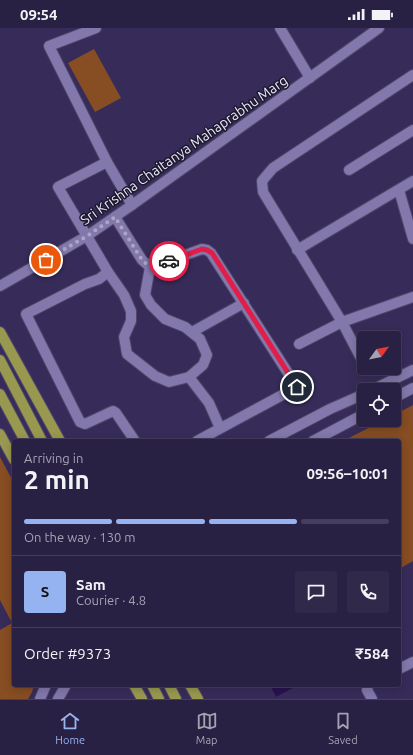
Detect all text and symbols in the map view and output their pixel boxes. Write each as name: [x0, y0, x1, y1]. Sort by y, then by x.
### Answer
text: 09:54: [20, 6, 58, 23]
street label: Sri Krishna Chaitanya Mahaprabhu Marg: [77, 72, 291, 228]
courier: [149, 241, 189, 281]
pin: [29, 243, 63, 277]
icon: bag: [35, 249, 57, 271]
icon: car: [158, 250, 180, 272]
north arrow: [357, 331, 401, 375]
map controls: [357, 331, 401, 427]
pin: [280, 370, 314, 404]
icon: home: [286, 376, 308, 398]
button: locate: [357, 383, 401, 427]
text: Arriving in: [24, 451, 83, 465]
text: 2 min: [24, 465, 90, 494]
text: 09:56–10:01: [306, 465, 389, 482]
text: On the way · 130 m: [24, 530, 136, 544]
button: chat: [295, 571, 337, 613]
button: phone: [347, 571, 389, 613]
text: Sam: [76, 576, 106, 593]
text: S: [41, 583, 49, 600]
text: Courier · 4.8: [76, 593, 146, 607]
text: Order #9373: [24, 645, 111, 662]
text: ₹584: [355, 645, 389, 662]
tab: Home: [55, 710, 85, 746]
tab: Map: [196, 710, 218, 746]
tab: Saved: [328, 710, 358, 746]

